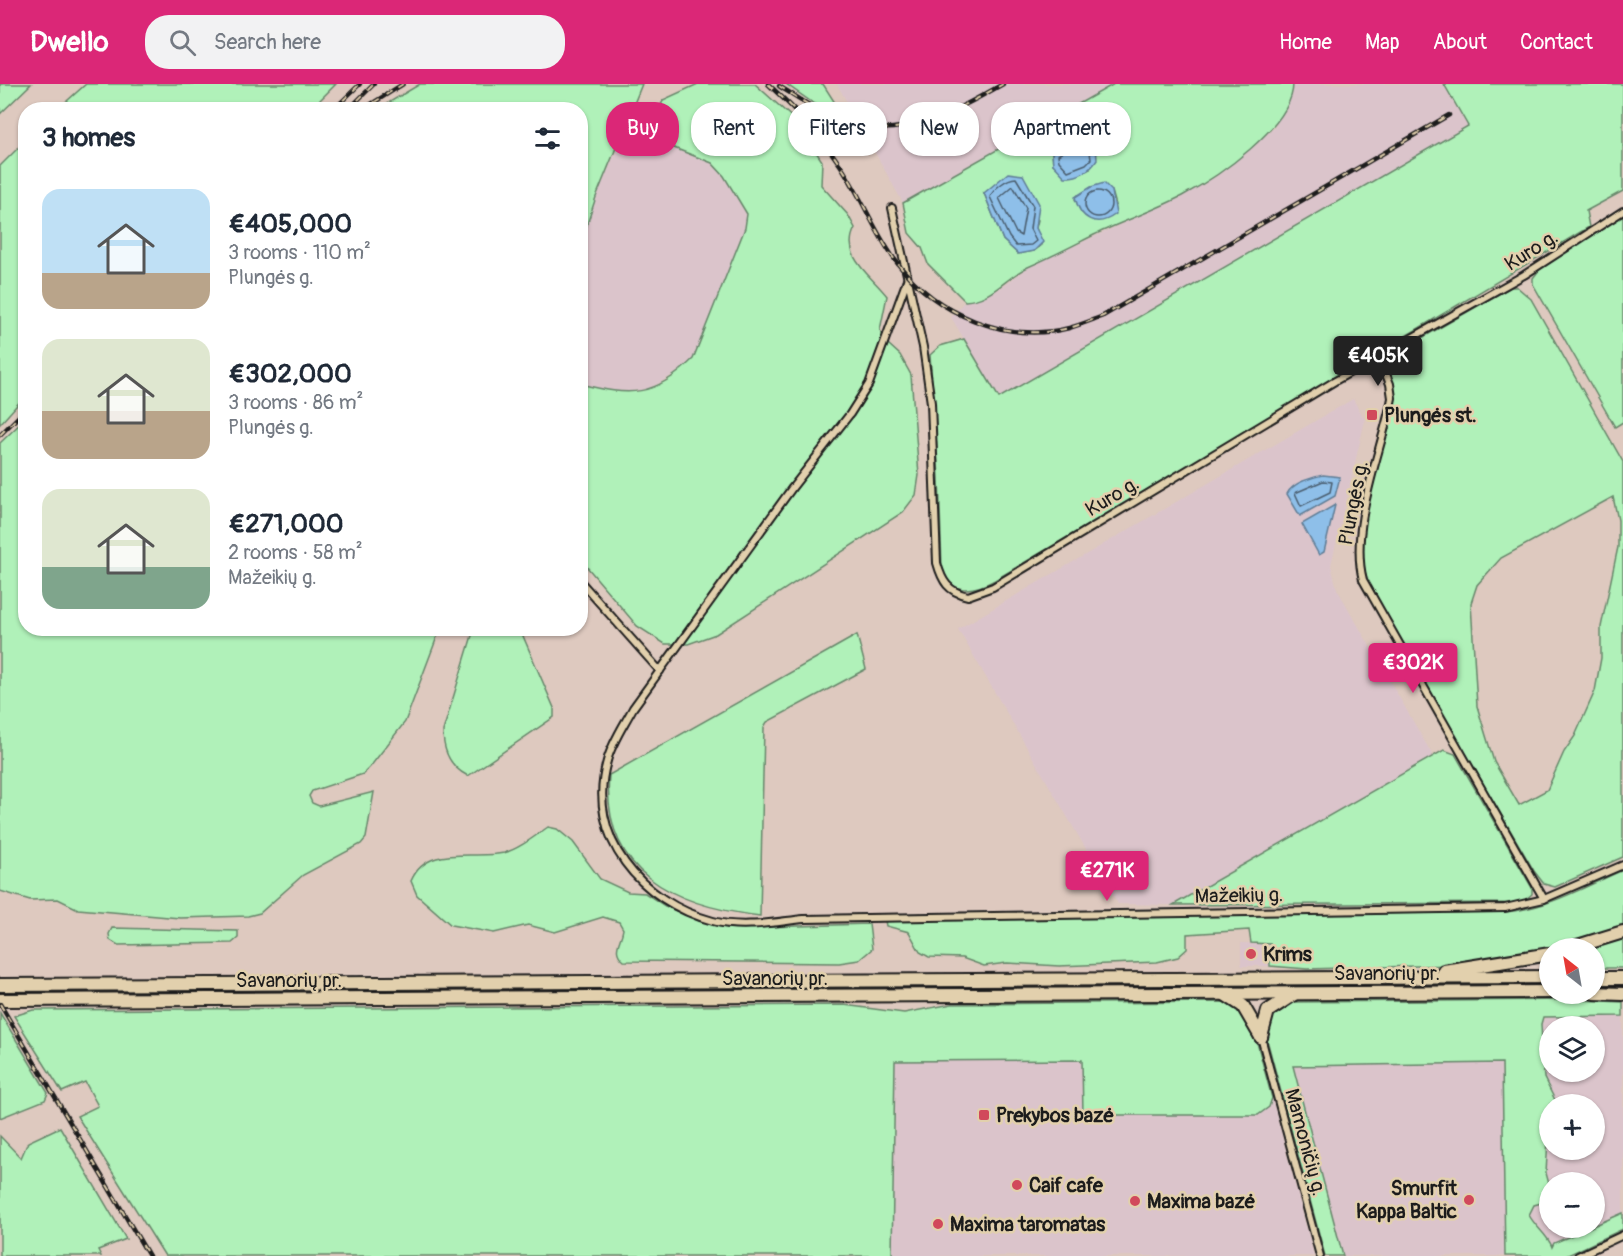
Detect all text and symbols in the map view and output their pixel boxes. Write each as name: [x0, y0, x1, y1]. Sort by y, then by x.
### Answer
search box: [145, 15, 565, 69]
text: Dwello: [30, 25, 109, 60]
icon: search: [166, 26, 199, 59]
text: Search here: [214, 28, 321, 56]
text: Home: [1279, 29, 1332, 56]
text: Map: [1365, 29, 1400, 56]
text: About: [1433, 29, 1487, 56]
text: Contact: [1520, 29, 1593, 56]
chip: Buy: [606, 102, 679, 156]
chip: Rent: [691, 102, 776, 156]
chip: Filters: [788, 102, 887, 156]
chip: New: [899, 102, 979, 156]
chip: Apartment: [991, 102, 1131, 156]
text: 3 homes: [42, 122, 135, 154]
icon: filters: [531, 122, 564, 155]
text: €405,000: [228, 208, 352, 240]
icon: home: [90, 213, 162, 285]
street label: Kuro g.: [1500, 224, 1563, 276]
text: 3 rooms · 110 m²: [228, 240, 371, 265]
text: Plungės g.: [228, 265, 314, 290]
pin: €405K: [1336, 336, 1420, 387]
text: €405K: [1347, 343, 1409, 368]
text: €302,000: [228, 358, 352, 390]
icon: home: [90, 363, 162, 435]
text: 3 rooms · 86 m²: [228, 390, 363, 415]
place label: Plungės st.: [1384, 403, 1477, 428]
marker: Plungės st.: [1365, 408, 1379, 422]
text: Plungės g.: [228, 415, 314, 440]
street label: Plungės g.: [1333, 459, 1374, 548]
street label: Kuro g.: [1081, 471, 1144, 522]
text: €271,000: [228, 508, 344, 540]
icon: home: [90, 513, 162, 585]
text: 2 rooms · 58 m²: [228, 540, 363, 565]
text: Mažeikių g.: [228, 565, 317, 590]
pin: €302K: [1371, 643, 1455, 694]
text: €302K: [1382, 650, 1444, 675]
pin: €271K: [1065, 851, 1149, 902]
text: €271K: [1080, 858, 1134, 883]
street label: Mažeikių g.: [1195, 882, 1284, 909]
north arrow: [1539, 938, 1605, 1004]
map controls: [1539, 938, 1605, 1238]
place label: Krims: [1263, 942, 1312, 967]
marker: Krims: [1244, 947, 1258, 961]
street label: Savanorių pr.: [1334, 961, 1440, 986]
street label: Savanorių pr.: [722, 966, 828, 991]
street label: Savanorių pr.: [236, 968, 342, 993]
button: layers: [1539, 1016, 1605, 1082]
street label: Mamoničių g.: [1279, 1086, 1332, 1198]
button: +: [1539, 1094, 1605, 1160]
place label: Prekybos bazė: [996, 1103, 1114, 1128]
marker: Prekybos bazė: [977, 1108, 991, 1122]
button: −: [1539, 1172, 1605, 1238]
place label: Caif cafe: [1029, 1173, 1104, 1198]
place label: Smurfit Kappa Baltic: [1356, 1176, 1458, 1224]
marker: Caif cafe: [1010, 1178, 1024, 1192]
place label: Maxima bazė: [1147, 1189, 1256, 1214]
marker: Smurfit Kappa Baltic: [1462, 1193, 1476, 1207]
marker: Maxima bazė: [1128, 1194, 1142, 1208]
place label: Maxima taromatas: [950, 1212, 1105, 1237]
marker: Maxima taromatas: [931, 1217, 945, 1231]

